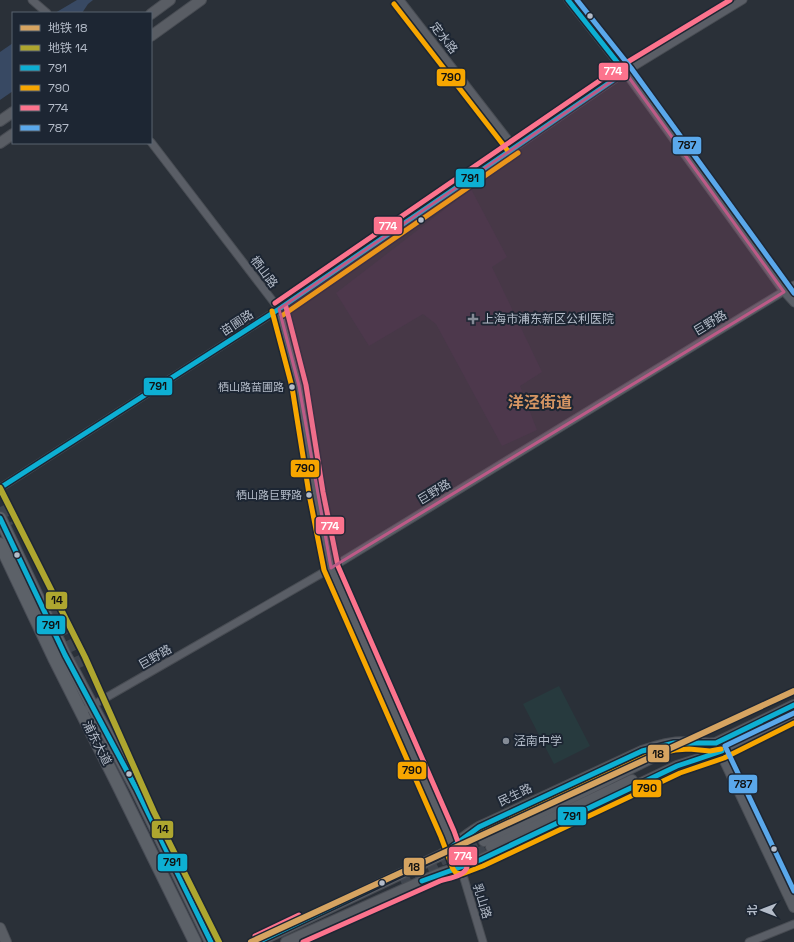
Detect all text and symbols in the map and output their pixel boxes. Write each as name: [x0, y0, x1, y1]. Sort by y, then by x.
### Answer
unlabelled marker: [585, 11, 595, 21]
legend: [12, 12, 152, 144]
street label: 定水路: [427, 19, 461, 57]
text: 地铁 18: [48, 20, 88, 36]
text: 地铁 14: [48, 40, 88, 56]
text: 791: [48, 60, 67, 76]
line badge: 774: [598, 62, 629, 81]
text: 774: [604, 64, 622, 78]
line badge: 790: [436, 68, 466, 87]
text: 790: [441, 70, 461, 84]
text: 790: [48, 80, 70, 96]
text: 774: [48, 100, 69, 116]
text: 787: [48, 120, 69, 136]
line badge: 787: [672, 136, 702, 155]
text: 787: [678, 138, 696, 152]
line badge: 791: [455, 168, 485, 188]
text: 791: [461, 171, 479, 185]
unlabelled marker: [416, 215, 426, 225]
line badge: 774: [373, 216, 403, 235]
text: 774: [379, 219, 397, 233]
street label: 栖山路: [247, 253, 281, 291]
street label: 苗圃路: [218, 306, 256, 340]
street label: 巨野路: [690, 307, 730, 339]
place label: 上海市浦东新区公利医院: [482, 311, 614, 327]
marker: 上海市浦东新区公利医院: [467, 313, 479, 325]
line badge: 791: [143, 377, 173, 396]
text: 791: [149, 379, 167, 393]
place label: 栖山路苗圃路: [218, 380, 284, 394]
marker: 栖山路苗圃路: [287, 382, 297, 392]
district label: 洋泾街道: [508, 392, 572, 413]
line badge: 790: [290, 459, 320, 478]
text: 790: [295, 461, 315, 475]
street label: 巨野路: [414, 476, 454, 508]
place label: 栖山路巨野路: [236, 488, 302, 502]
marker: 栖山路巨野路: [304, 490, 314, 500]
line badge: 774: [315, 516, 345, 535]
text: 774: [321, 519, 339, 533]
unlabelled marker: [12, 550, 22, 560]
line badge: 14: [45, 591, 68, 610]
text: 14: [51, 593, 63, 607]
line badge: 791: [36, 615, 66, 635]
text: 791: [42, 618, 60, 632]
street label: 巨野路: [135, 641, 175, 673]
street label: 浦东大道: [79, 718, 115, 768]
place label: 泾南中学: [514, 733, 562, 749]
marker: 泾南中学: [501, 736, 511, 746]
line badge: 18: [647, 744, 670, 763]
text: 18: [652, 747, 664, 761]
line badge: 790: [397, 761, 427, 780]
text: 790: [402, 763, 422, 777]
unlabelled marker: [124, 769, 134, 779]
line badge: 787: [728, 774, 758, 794]
text: 787: [734, 777, 752, 791]
line badge: 790: [632, 779, 662, 798]
street label: 民生路: [495, 780, 535, 810]
text: 790: [637, 781, 657, 795]
line badge: 791: [557, 806, 587, 826]
text: 791: [563, 809, 581, 823]
line badge: 14: [151, 820, 174, 839]
text: 14: [157, 822, 169, 836]
unlabelled marker: [769, 844, 779, 854]
line badge: 774: [448, 846, 478, 866]
text: 774: [454, 849, 472, 863]
line badge: 791: [157, 853, 188, 872]
text: 791: [163, 855, 181, 869]
line badge: 18: [403, 857, 425, 876]
text: 18: [408, 860, 420, 874]
unlabelled marker: [377, 878, 387, 888]
street label: 乳山路: [469, 881, 495, 921]
north arrow: [742, 890, 782, 930]
text: 北: [745, 905, 759, 916]

